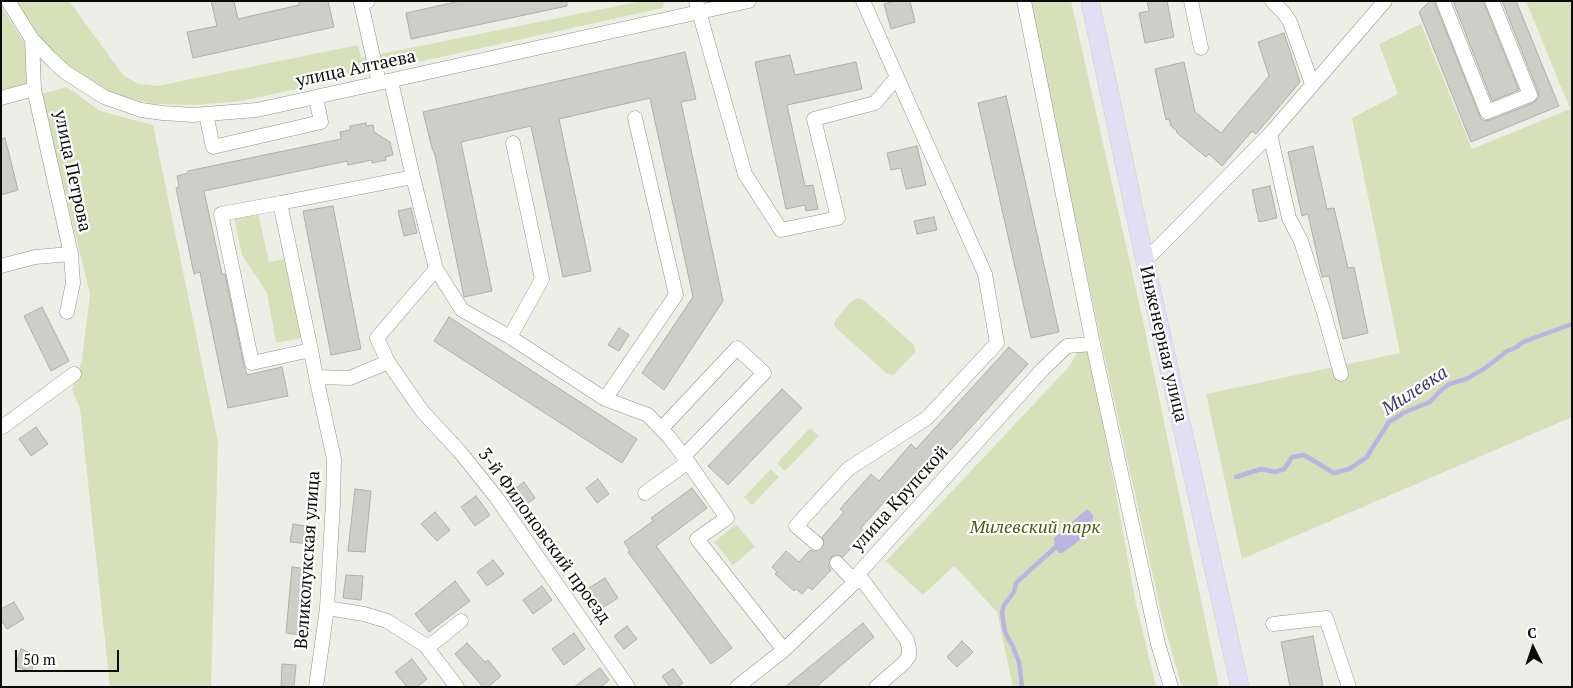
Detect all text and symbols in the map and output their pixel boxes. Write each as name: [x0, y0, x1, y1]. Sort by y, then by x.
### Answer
street label: улица Алтаева: [294, 46, 418, 92]
street label: улица Петрова: [49, 108, 95, 234]
street label: Инженерная улица: [1134, 264, 1192, 424]
water label: Милевка: [1378, 361, 1452, 421]
street label: улица Крупской: [847, 442, 953, 556]
street label: 3-й Филоновский проезд: [473, 444, 615, 628]
street label: Великолукская улица: [291, 470, 325, 650]
park label: Милевский парк: [970, 517, 1100, 539]
north arrow: [1508, 623, 1558, 673]
text: С: [1527, 623, 1537, 642]
scale bar: [18, 640, 121, 672]
text: 50 m: [23, 649, 56, 669]

